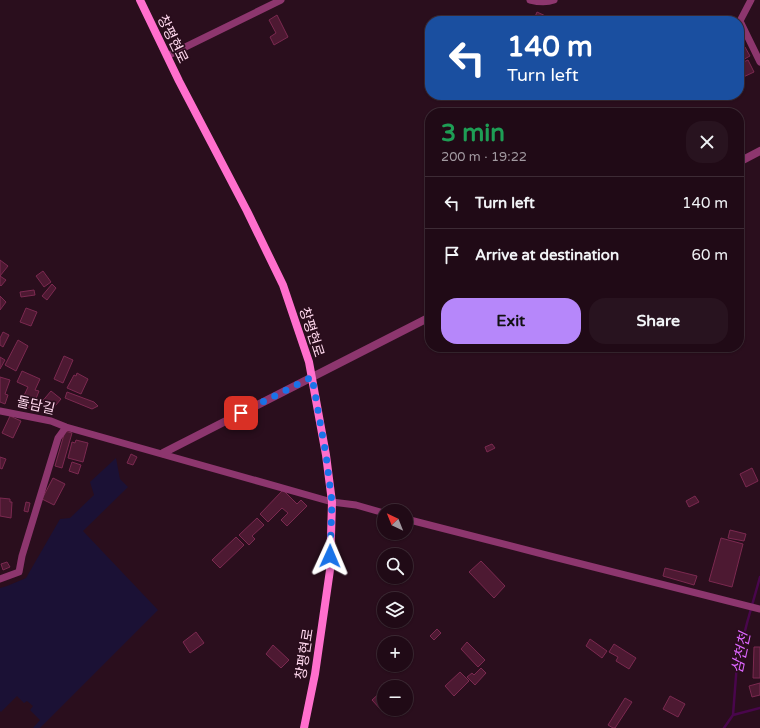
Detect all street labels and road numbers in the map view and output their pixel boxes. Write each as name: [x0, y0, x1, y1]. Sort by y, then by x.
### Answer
street label: 창평현로: [154, 12, 192, 66]
street label: 창평현로: [295, 305, 328, 359]
street label: 돌담길: [15, 393, 57, 418]
street label: 창평현로: [292, 627, 317, 681]

